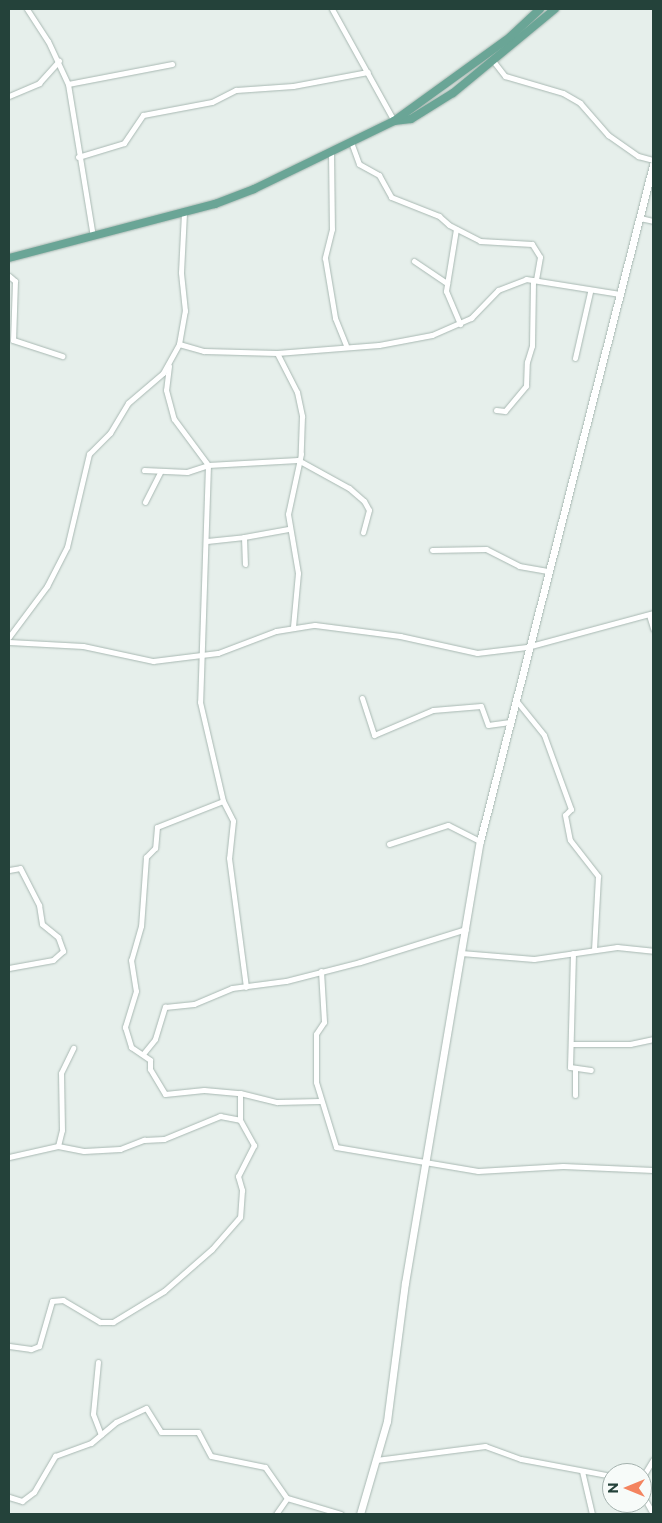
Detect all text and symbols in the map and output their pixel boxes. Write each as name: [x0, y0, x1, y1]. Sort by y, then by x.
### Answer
north arrow: [602, 1463, 652, 1513]
text: N: [604, 1482, 622, 1494]

